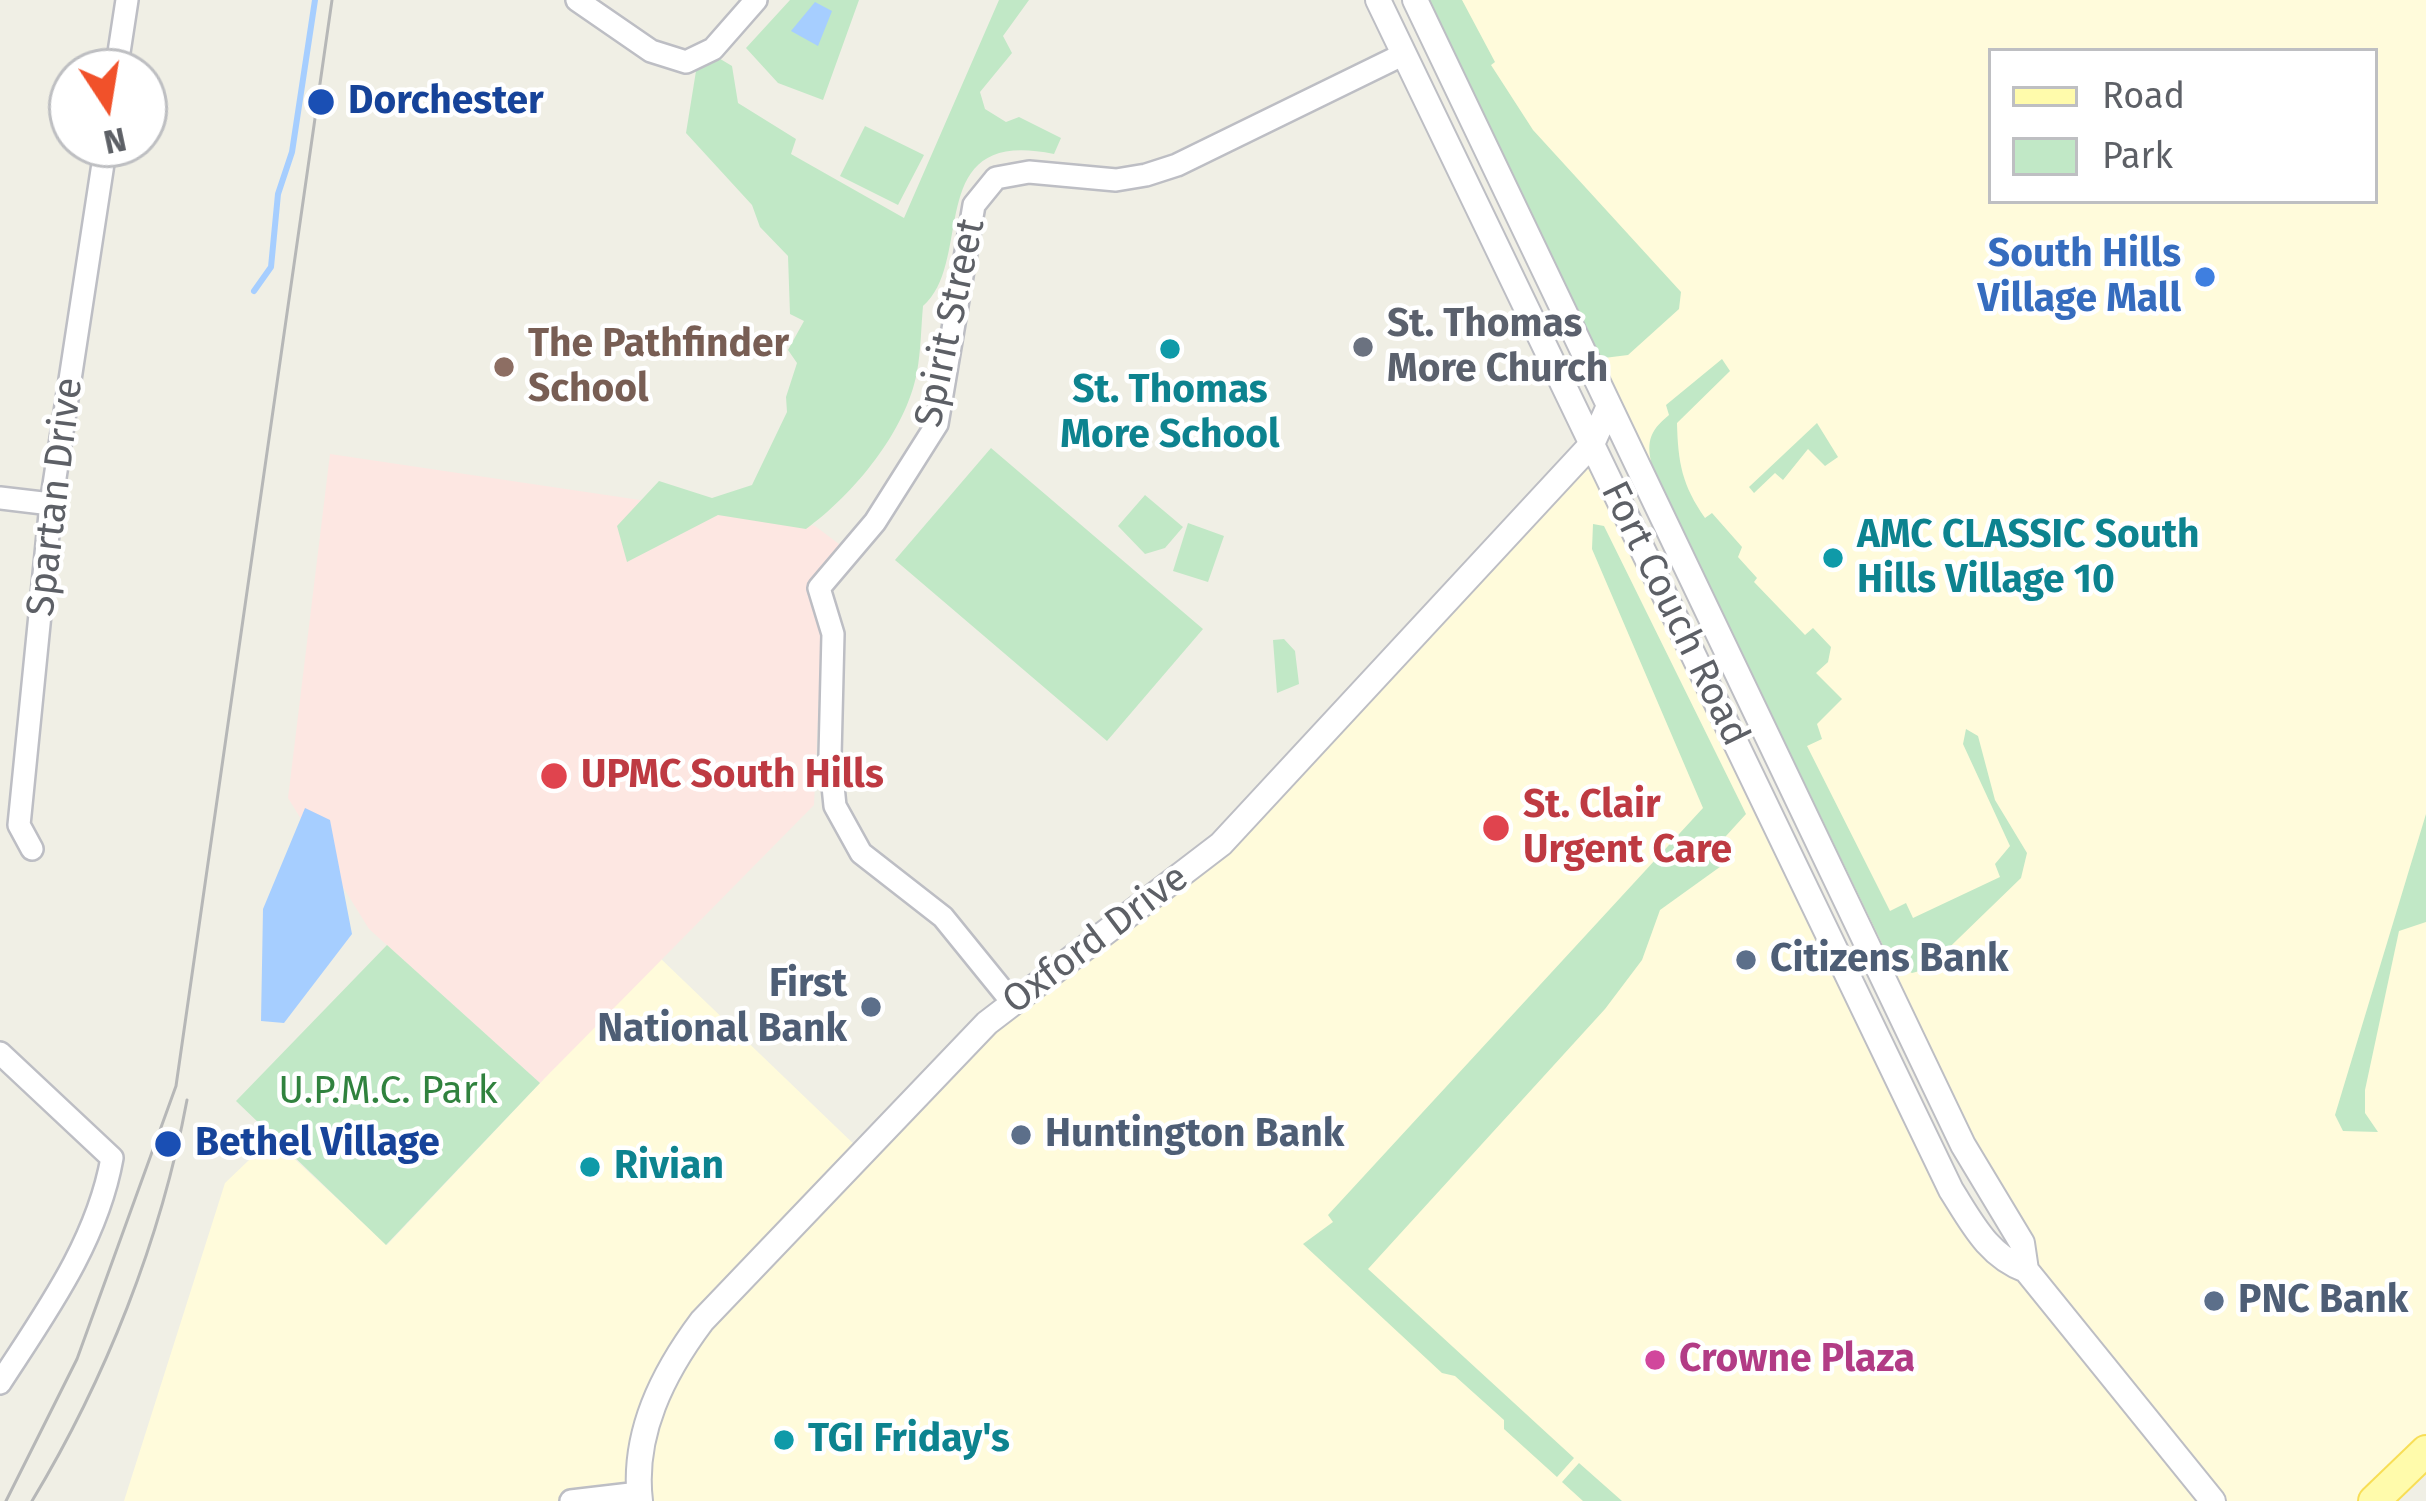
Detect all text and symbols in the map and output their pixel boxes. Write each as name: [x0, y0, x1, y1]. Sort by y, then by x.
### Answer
north arrow: [48, 48, 168, 168]
legend: [1988, 48, 2378, 204]
text: Road: [2102, 74, 2185, 118]
place label: Dorchester: [348, 79, 544, 125]
marker: Dorchester: [305, 86, 337, 118]
text: N: [100, 118, 130, 162]
text: Park: [2102, 134, 2173, 178]
street label: Spirit Street: [906, 215, 996, 431]
place label: South Hills Village Mall: [1978, 232, 2181, 323]
marker: South Hills Village Mall: [2192, 264, 2218, 290]
place label: St. Thomas More Church: [1387, 302, 1608, 393]
place label: The Pathfinder School: [528, 322, 789, 413]
marker: St. Thomas More Church: [1350, 334, 1376, 360]
marker: St. Thomas More School: [1157, 336, 1183, 362]
marker: The Pathfinder School: [491, 354, 517, 380]
place label: St. Thomas More School: [1060, 368, 1280, 459]
street label: Spartan Drive: [18, 375, 94, 619]
street label: Fort Couch Road: [1590, 474, 1758, 754]
place label: AMC CLASSIC South Hills Village 10: [1857, 513, 2200, 604]
marker: AMC CLASSIC South Hills Village 10: [1820, 545, 1846, 571]
place label: UPMC South Hills: [581, 753, 884, 799]
marker: UPMC South Hills: [538, 760, 570, 792]
place label: St. Clair Urgent Care: [1523, 783, 1732, 874]
marker: St. Clair Urgent Care: [1480, 812, 1512, 844]
street label: Oxford Drive: [994, 855, 1198, 1025]
place label: Citizens Bank: [1770, 937, 2009, 983]
marker: Citizens Bank: [1733, 947, 1759, 973]
place label: First National Bank: [597, 962, 847, 1053]
marker: First National Bank: [858, 994, 884, 1020]
park label: U.P.M.C. Park: [278, 1069, 498, 1115]
place label: Huntington Bank: [1045, 1112, 1344, 1158]
place label: Bethel Village: [195, 1121, 440, 1167]
marker: Huntington Bank: [1008, 1122, 1034, 1148]
marker: Bethel Village: [152, 1128, 184, 1160]
place label: Rivian: [614, 1144, 724, 1190]
marker: Rivian: [577, 1154, 603, 1180]
place label: PNC Bank: [2238, 1278, 2408, 1324]
marker: PNC Bank: [2201, 1288, 2227, 1314]
place label: Crowne Plaza: [1679, 1337, 1915, 1383]
marker: Crowne Plaza: [1642, 1347, 1668, 1373]
place label: TGI Friday's: [808, 1417, 1010, 1463]
marker: TGI Friday's: [771, 1427, 797, 1453]

